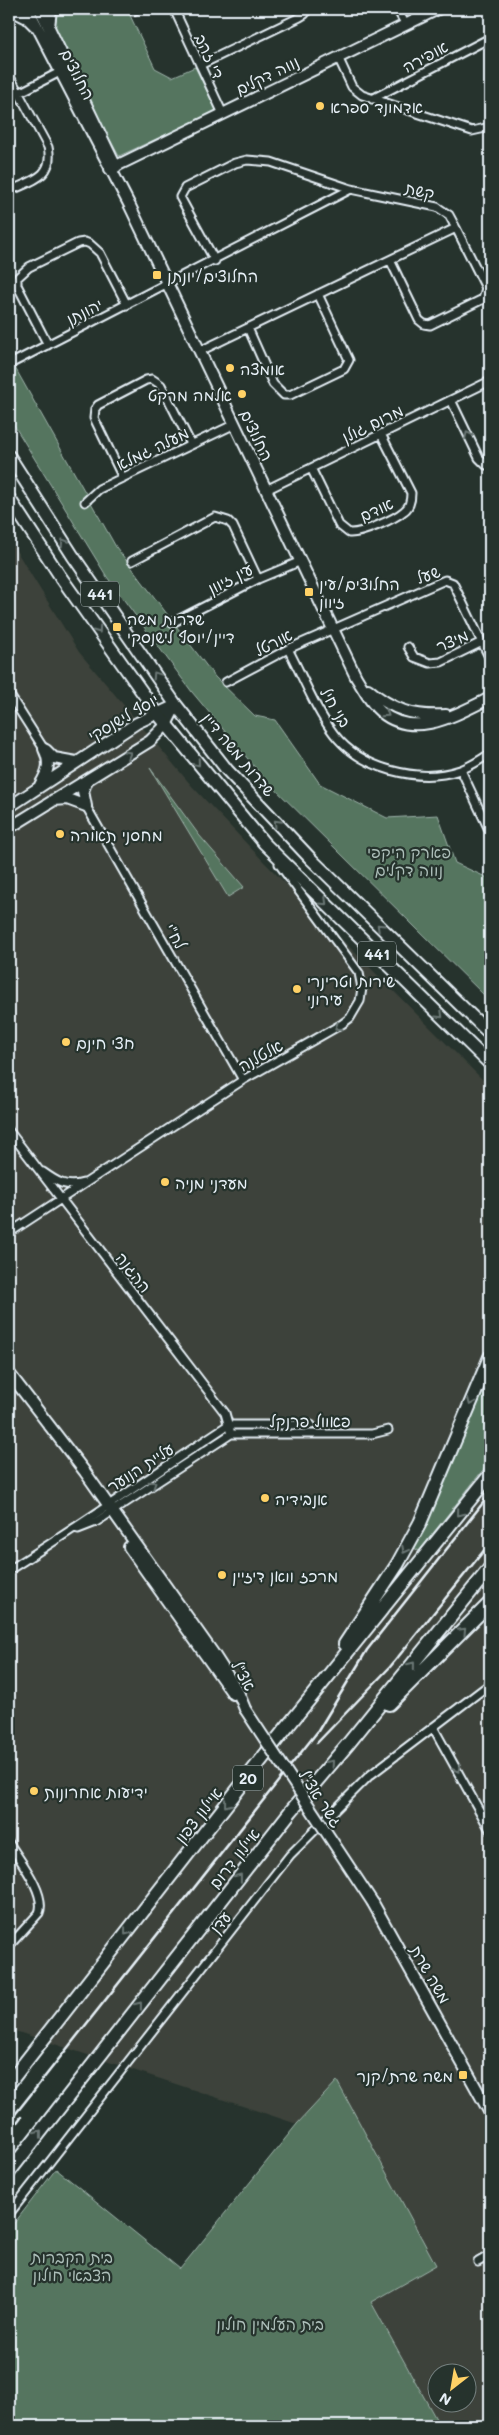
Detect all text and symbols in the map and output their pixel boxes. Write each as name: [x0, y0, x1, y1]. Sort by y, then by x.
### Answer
street label: די זהב: [190, 30, 230, 82]
street label: אופירה: [399, 35, 451, 77]
street label: החלוצים: [56, 45, 100, 103]
street label: נווה דקלים: [232, 51, 303, 100]
place label: אדמונד ספרא: [330, 96, 423, 117]
marker: אדמונד ספרא: [314, 100, 326, 112]
street label: קשת: [402, 176, 437, 204]
place label: החלוצים/יונתן: [167, 265, 258, 286]
marker: החלוצים/יונתן: [151, 269, 163, 281]
street label: יהונתן: [62, 293, 106, 329]
place label: אומצה: [240, 358, 285, 379]
marker: אומצה: [224, 362, 236, 374]
place label: אלמה מרקט: [148, 384, 232, 405]
marker: אלמה מרקט: [236, 388, 248, 400]
street label: מרום גולן: [338, 399, 406, 447]
street label: החלוצים: [236, 406, 278, 464]
street label: מעלה גמלא: [112, 421, 192, 475]
one-way arrow: [464, 431, 474, 440]
street label: אודם: [356, 492, 396, 526]
one-way arrow: [60, 538, 70, 547]
street label: עין זיוון: [204, 558, 256, 598]
street label: שעל: [413, 560, 443, 588]
place label: החלוצים/עין זיוון: [319, 573, 400, 612]
road number: 441: [81, 582, 119, 606]
marker: החלוצים/עין זיוון: [303, 586, 315, 598]
place label: שדרות משה דיין/יוסף לישנסקי: [127, 608, 235, 647]
marker: שדרות משה דיין/יוסף לישנסקי: [111, 621, 123, 633]
one-way arrow: [92, 624, 101, 634]
street label: אורטל: [250, 624, 296, 660]
street label: מיצר: [433, 624, 471, 656]
one-way arrow: [153, 672, 162, 681]
street label: בני חיל: [316, 683, 356, 731]
street label: יוסף לישנסקי: [84, 688, 162, 746]
street label: שדרות משה דיין: [198, 707, 281, 801]
one-way arrow: [381, 708, 390, 718]
one-way arrow: [123, 751, 132, 761]
one-way arrow: [192, 757, 200, 766]
one-way arrow: [274, 820, 283, 829]
place label: מחסני תאורה: [70, 824, 163, 845]
marker: מחסני תאורה: [54, 828, 66, 840]
park label: פארק היקפי נווה דקלים: [367, 841, 451, 881]
one-way arrow: [318, 896, 327, 905]
street label: לח"י: [160, 919, 192, 953]
one-way arrow: [377, 924, 386, 933]
road number: 441: [358, 942, 396, 966]
place label: שירות וטרינרי עירוני: [307, 970, 395, 1009]
marker: שירות וטרינרי עירוני: [291, 983, 303, 995]
one-way arrow: [434, 1009, 443, 1018]
one-way arrow: [334, 1020, 343, 1030]
place label: חצי חינם: [76, 1032, 134, 1053]
street label: אלטלנה: [234, 1034, 286, 1076]
marker: חצי חינם: [60, 1036, 72, 1048]
place label: מעדני מניה: [175, 1172, 247, 1193]
marker: מעדני מניה: [159, 1176, 171, 1188]
street label: ההגנה: [112, 1247, 156, 1297]
one-way arrow: [467, 1397, 478, 1406]
street label: פאוול פרנקל: [269, 1410, 351, 1431]
street label: עליית הנוער: [103, 1438, 177, 1496]
one-way arrow: [148, 1481, 157, 1491]
place label: אנבידיה: [275, 1488, 328, 1509]
marker: אנבידיה: [259, 1492, 271, 1504]
one-way arrow: [457, 1507, 465, 1516]
one-way arrow: [401, 1545, 411, 1554]
place label: מרכז וואן דיזיין: [232, 1565, 338, 1587]
marker: מרכז וואן דיזיין: [216, 1569, 228, 1581]
one-way arrow: [457, 1628, 466, 1637]
street label: אצ"ל: [227, 1656, 261, 1694]
one-way arrow: [406, 1662, 415, 1671]
one-way arrow: [326, 1760, 335, 1769]
one-way arrow: [450, 1764, 460, 1773]
street label: גשר אצ"ל: [294, 1765, 348, 1831]
road number: 20: [233, 1766, 263, 1790]
place label: ידיעות אחרונות: [44, 1781, 148, 1802]
street label: איילון צפון: [170, 1783, 227, 1848]
marker: ידיעות אחרונות: [28, 1785, 40, 1797]
one-way arrow: [224, 1798, 233, 1808]
street label: איילון דרום: [204, 1824, 264, 1892]
one-way arrow: [233, 1874, 242, 1883]
street label: עדן: [205, 1906, 236, 1938]
one-way arrow: [124, 1926, 132, 1935]
street label: משה שרת: [405, 1940, 456, 2007]
one-way arrow: [133, 2002, 141, 2011]
place label: משה שרת/קנר: [356, 2065, 453, 2086]
marker: משה שרת/קנר: [457, 2069, 469, 2081]
one-way arrow: [33, 2130, 41, 2139]
park label: בית הקברות הצבאי חולון: [30, 2246, 113, 2285]
park label: בית העלמין חולון: [216, 2313, 324, 2335]
north arrow: [426, 2362, 476, 2412]
text: N: [436, 2389, 455, 2410]

